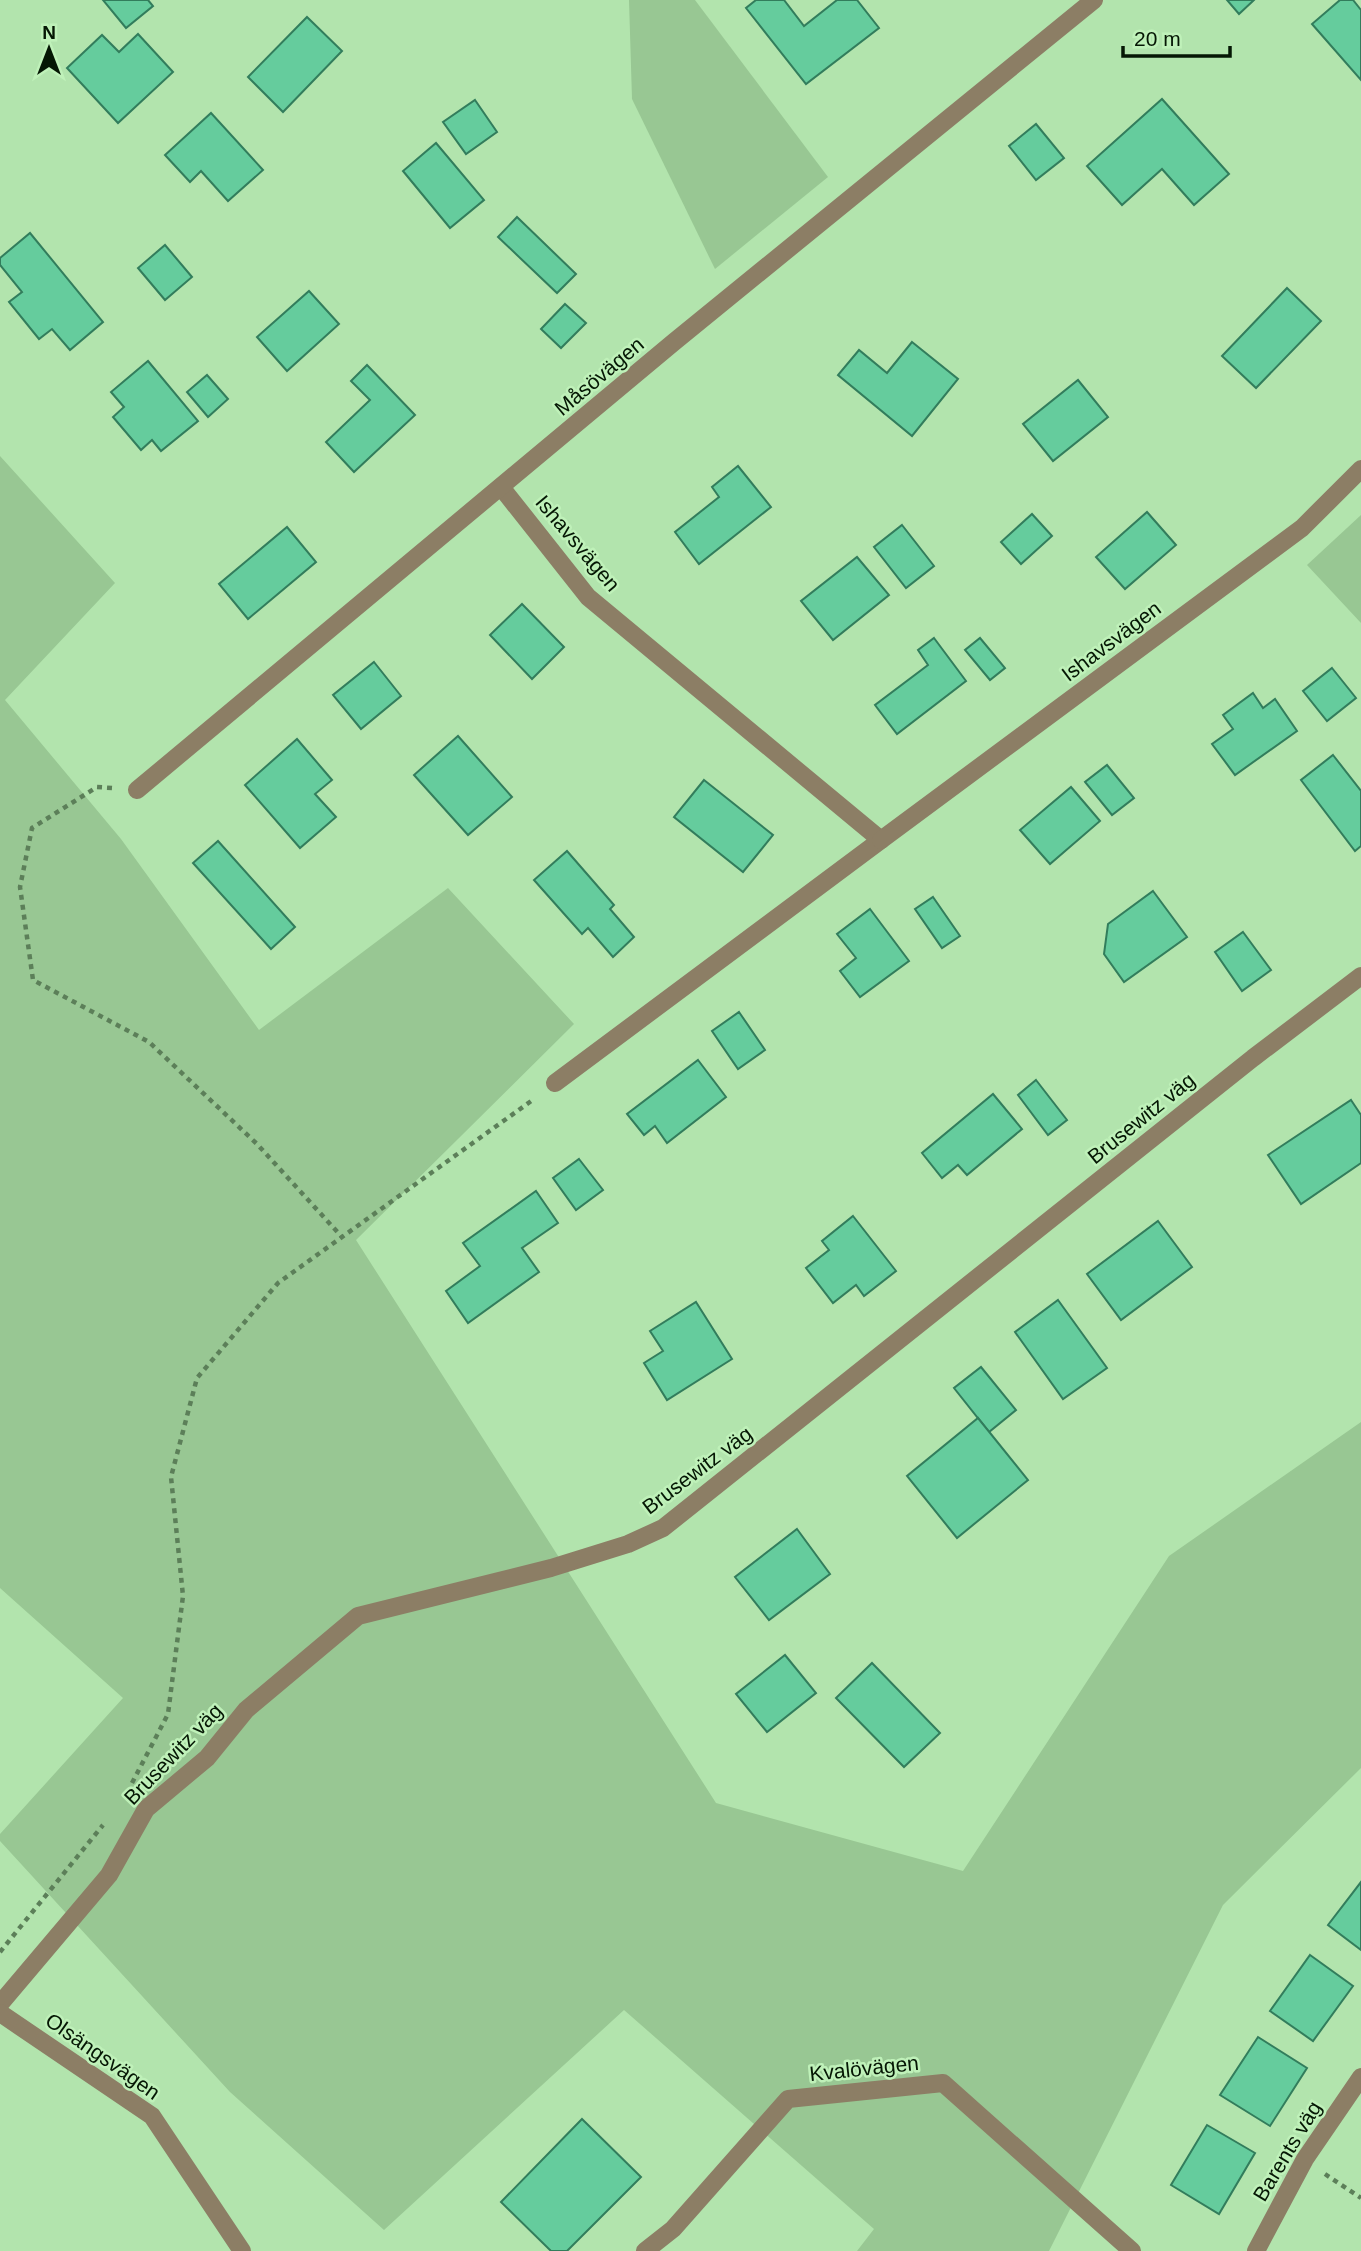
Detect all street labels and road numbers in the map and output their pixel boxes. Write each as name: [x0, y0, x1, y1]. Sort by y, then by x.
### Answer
street label: Måsövägen: [550, 332, 648, 420]
street label: Ishavsvägen: [531, 490, 625, 596]
street label: Ishavsvägen: [1057, 596, 1165, 686]
street label: Brusewitz väg: [1083, 1068, 1199, 1168]
street label: Brusewitz väg: [638, 1421, 756, 1519]
street label: Brusewitz väg: [119, 1699, 227, 1809]
street label: Olsängsvägen: [41, 2008, 165, 2104]
street label: Kvalövägen: [808, 2051, 920, 2085]
street label: Barents väg: [1248, 2097, 1326, 2205]

